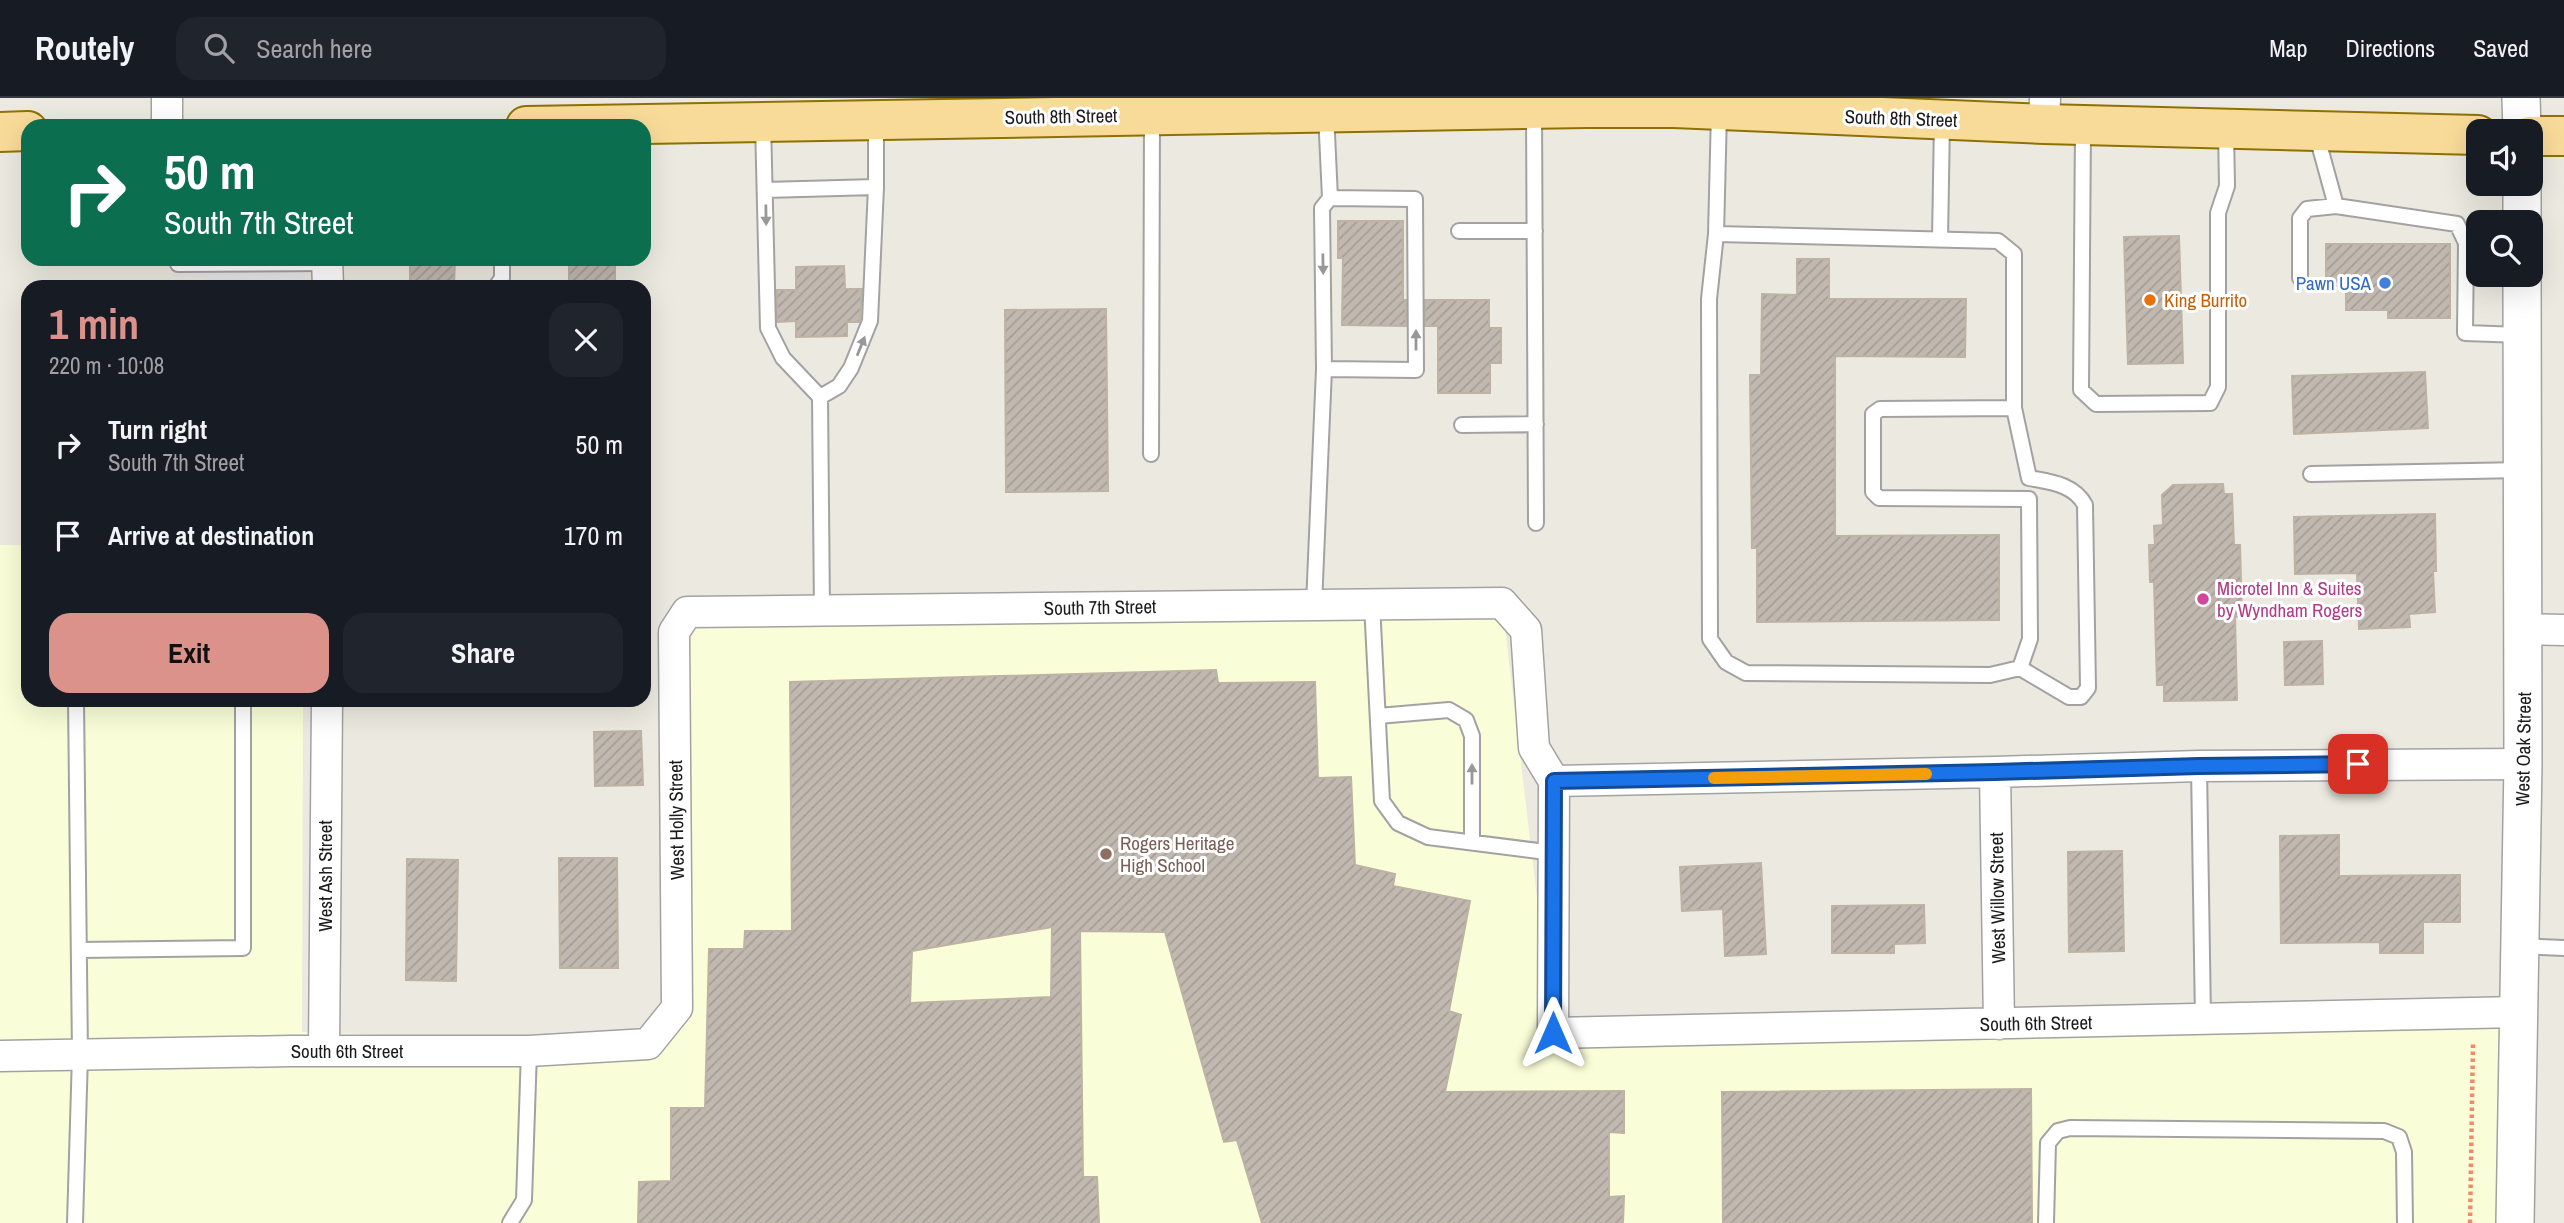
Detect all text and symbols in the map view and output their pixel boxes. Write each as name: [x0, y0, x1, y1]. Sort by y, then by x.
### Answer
search box: [176, 17, 666, 80]
text: Routely: [35, 26, 134, 70]
icon: search: [200, 29, 238, 67]
text: Search here: [256, 31, 372, 66]
text: Map: [2269, 32, 2307, 64]
text: Directions: [2345, 32, 2435, 64]
text: Saved: [2473, 32, 2529, 64]
street label: South 8th Street: [1004, 102, 1118, 130]
street label: South 8th Street: [1844, 103, 1958, 133]
map controls: [2466, 119, 2543, 287]
button: sound: [2466, 119, 2543, 196]
text: 50 m: [164, 138, 256, 204]
icon: right: [49, 147, 140, 238]
text: South 7th Street: [164, 201, 354, 244]
one-way arrow: [760, 204, 771, 226]
button: search: [2466, 210, 2543, 287]
one-way arrow: [1317, 253, 1329, 275]
place label: Pawn USA: [2296, 270, 2372, 296]
marker: Pawn USA: [2377, 275, 2393, 291]
place label: King Burrito: [2164, 287, 2247, 313]
marker: King Burrito: [2142, 292, 2158, 308]
text: 1 min: [49, 296, 139, 352]
button: close: [549, 303, 623, 377]
one-way arrow: [1410, 329, 1422, 351]
one-way arrow: [855, 336, 867, 356]
text: 220 m · 10:08: [49, 350, 164, 381]
text: Turn right: [108, 412, 207, 447]
icon: right: [49, 426, 87, 464]
text: 50 m: [576, 427, 623, 462]
text: South 7th Street: [108, 447, 244, 478]
icon: arrive: [49, 517, 87, 555]
text: Arrive at destination: [108, 518, 314, 553]
text: 170 m: [564, 518, 623, 553]
place label: Microtel Inn & Suites by Wyndham Rogers: [2217, 575, 2363, 623]
marker: Microtel Inn & Suites by Wyndham Rogers: [2195, 591, 2211, 607]
street label: South 7th Street: [1043, 593, 1157, 621]
button: Exit: [49, 613, 329, 693]
button: Share: [343, 613, 623, 693]
street label: West Oak Street: [2509, 691, 2537, 806]
pin: [2328, 734, 2388, 794]
icon: arrive: [2339, 745, 2377, 783]
street label: West Holly Street: [662, 759, 690, 880]
one-way arrow: [1466, 763, 1478, 785]
street label: West Ash Street: [312, 820, 338, 932]
place label: Rogers Heritage High School: [1120, 830, 1234, 878]
street label: West Willow Street: [1983, 831, 2011, 964]
marker: Rogers Heritage High School: [1098, 846, 1114, 862]
position arrow: [1516, 996, 1590, 1070]
street label: South 6th Street: [1979, 1009, 2093, 1037]
street label: South 6th Street: [291, 1038, 404, 1064]

